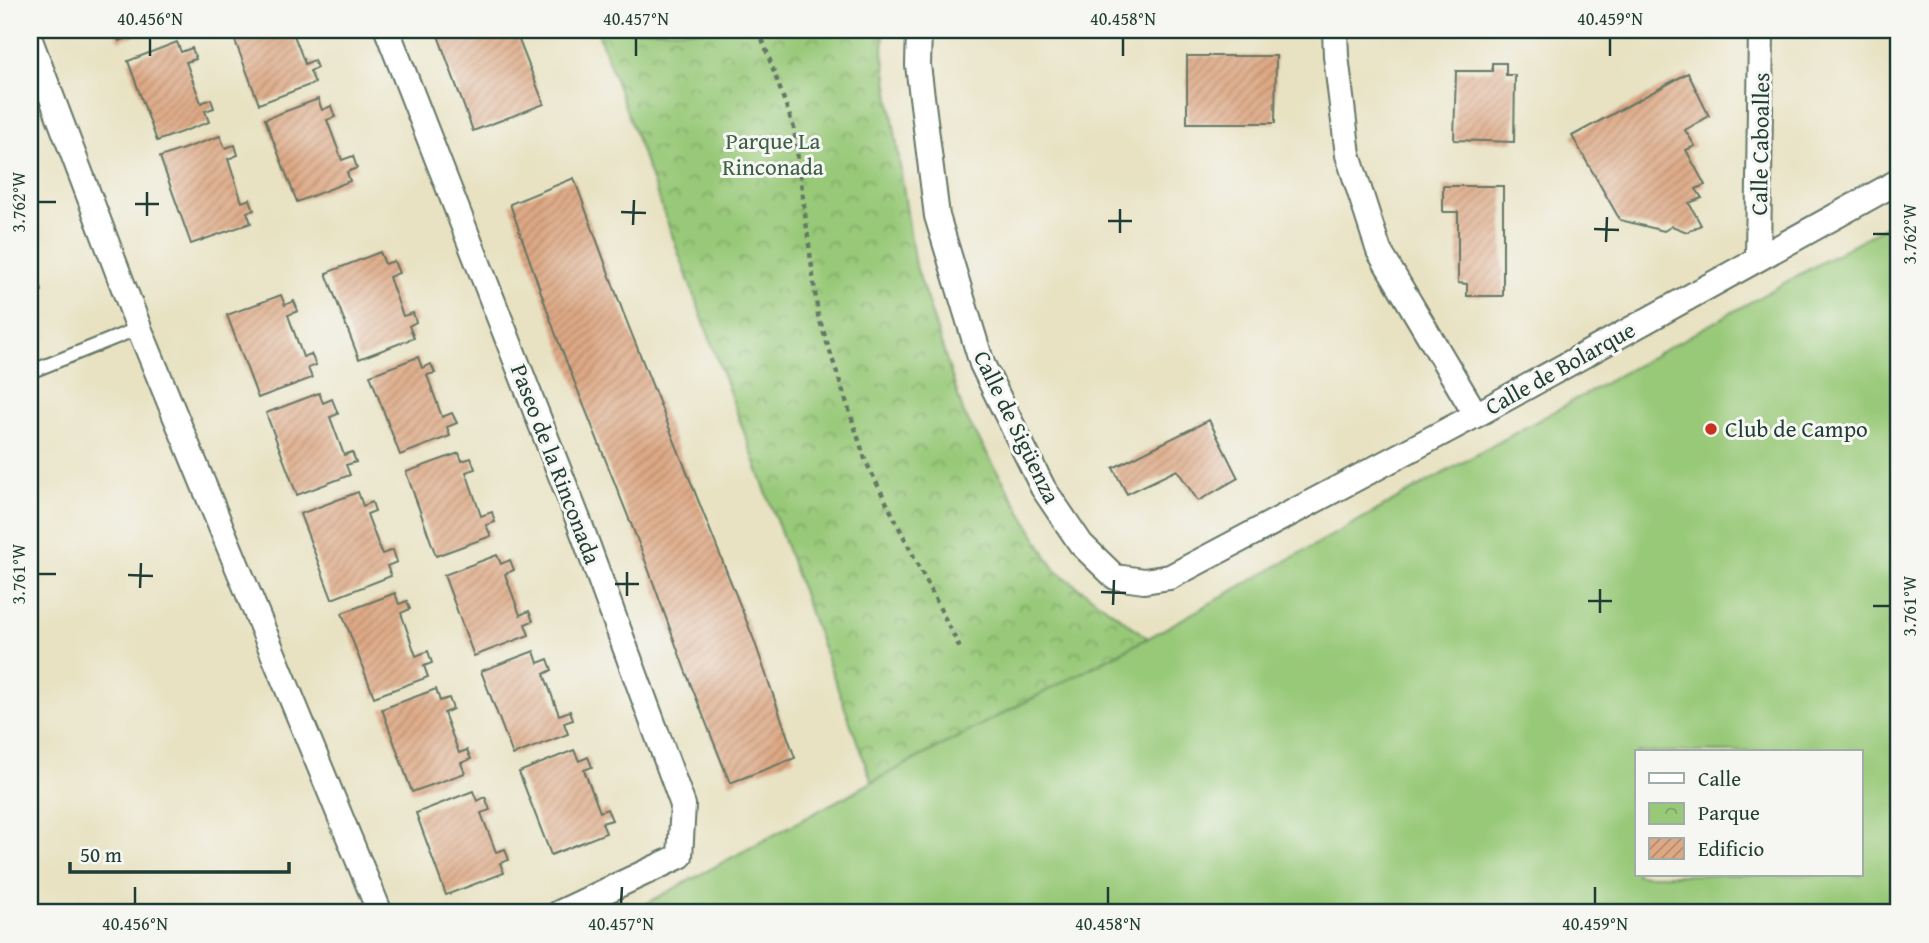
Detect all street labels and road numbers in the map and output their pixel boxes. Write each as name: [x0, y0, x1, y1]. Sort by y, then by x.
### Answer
street label: Calle Caboalles: [1742, 72, 1777, 216]
street label: Calle de Bolarque: [1479, 313, 1641, 422]
street label: Calle de Sigüenza: [966, 345, 1069, 509]
street label: Paseo de la Rinconada: [503, 359, 610, 569]

